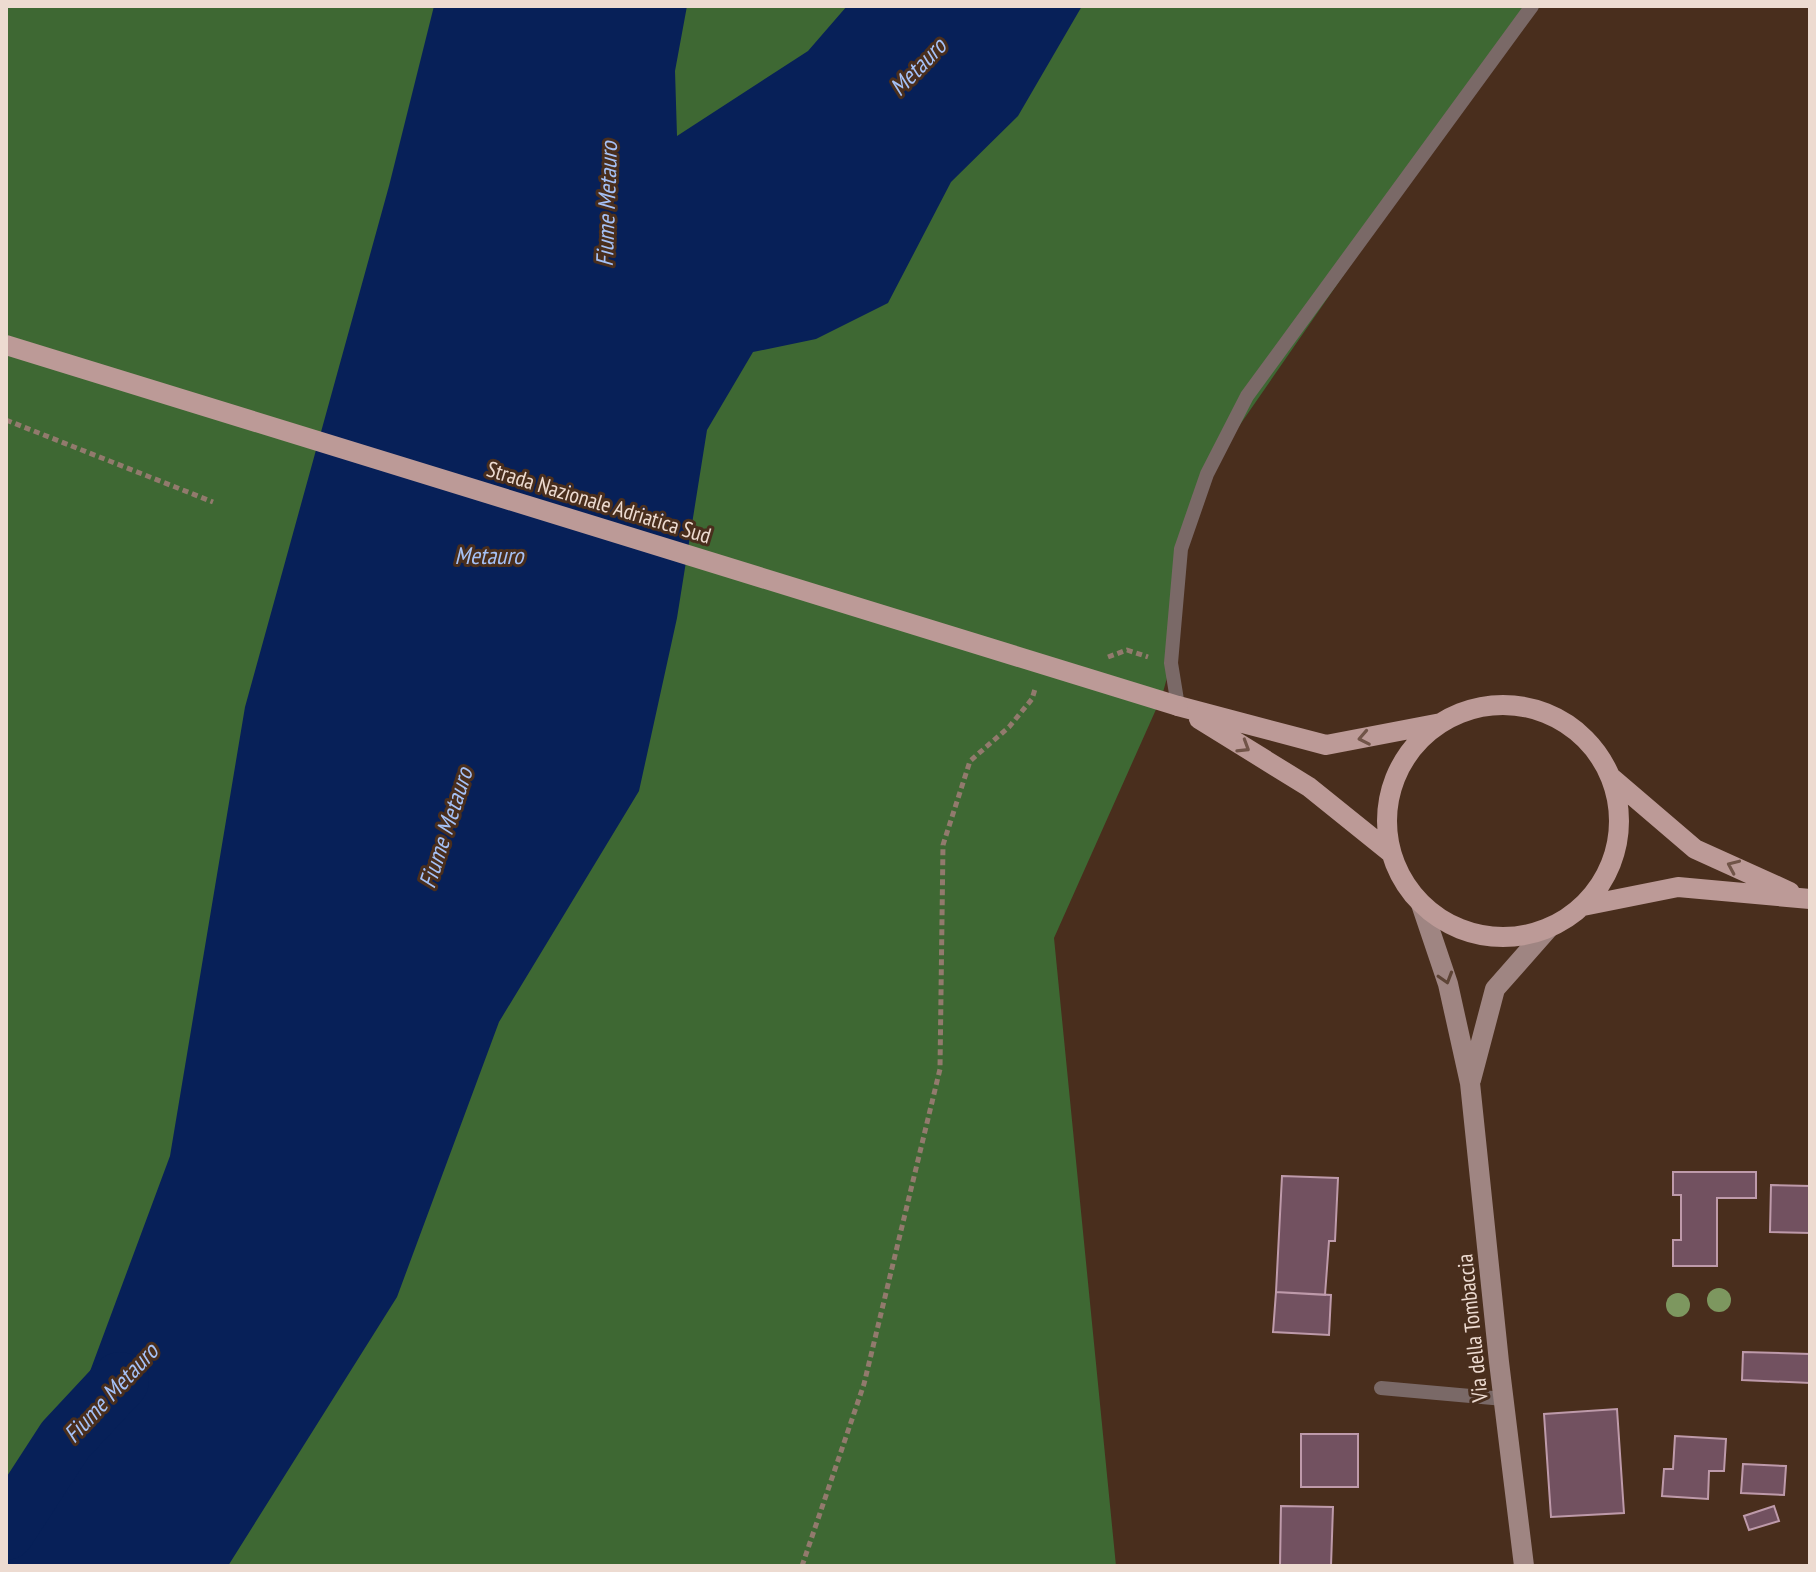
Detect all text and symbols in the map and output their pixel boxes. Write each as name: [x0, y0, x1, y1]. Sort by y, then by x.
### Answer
water label: Metauro: [883, 30, 954, 102]
water label: Fiume Metauro: [589, 139, 624, 267]
street label: Strada Nazionale Adriatica Sud: [483, 455, 715, 549]
water label: Metauro: [455, 540, 525, 571]
one-way arrow: [1358, 729, 1371, 746]
one-way arrow: [1236, 737, 1250, 752]
water label: Fiume Metauro: [411, 762, 480, 892]
one-way arrow: [1727, 860, 1741, 876]
one-way arrow: [1437, 971, 1453, 985]
street label: Via della Tombaccia: [1450, 1253, 1494, 1404]
water label: Fiume Metauro: [57, 1335, 166, 1449]

